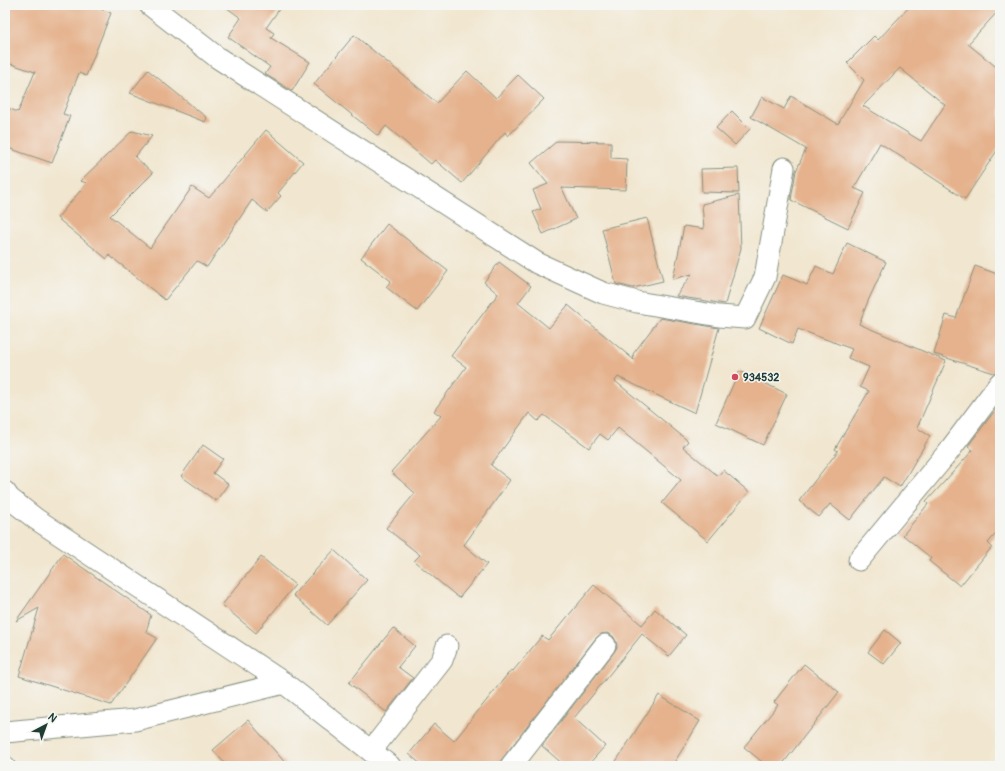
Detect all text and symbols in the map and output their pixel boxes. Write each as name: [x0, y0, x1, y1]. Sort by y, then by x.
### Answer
place label: 934532: [743, 371, 779, 384]
marker: 934532: [730, 372, 740, 382]
north arrow: [26, 705, 66, 745]
text: N: [45, 710, 60, 726]

